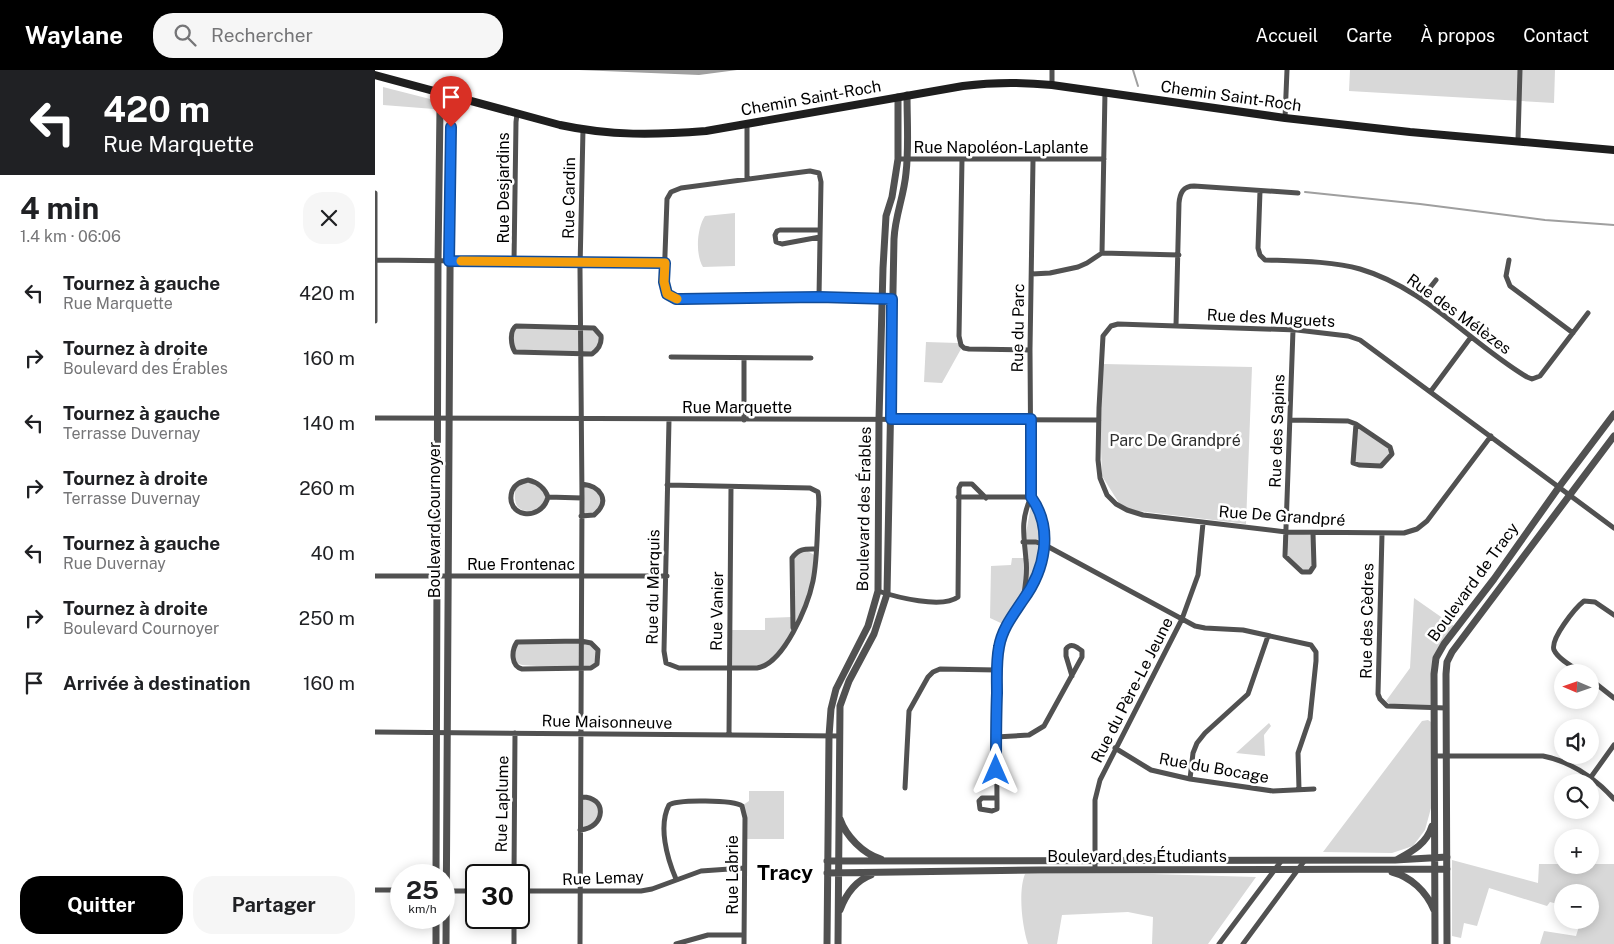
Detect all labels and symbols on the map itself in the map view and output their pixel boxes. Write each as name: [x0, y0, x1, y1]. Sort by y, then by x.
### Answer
pin: [430, 76, 472, 127]
street label: Chemin Saint-Roch: [739, 76, 883, 120]
street label: Chemin Saint-Roch: [1159, 77, 1303, 115]
street label: Rue Desjardins: [494, 132, 513, 244]
street label: Rue Napoléon-Laplante: [913, 138, 1089, 157]
street label: Rue Cardin: [559, 157, 579, 239]
street label: Rue des Mélèzes: [1403, 270, 1515, 358]
street label: Rue du Parc: [1008, 283, 1028, 373]
street label: Rue des Muguets: [1206, 305, 1336, 331]
street label: Rue des Sapins: [1266, 374, 1288, 488]
street label: Rue Marquette: [682, 398, 792, 417]
street label: Boulevard des Érables: [852, 426, 875, 592]
park label: Parc De Grandpré: [1109, 431, 1241, 450]
street label: Boulevard Cournoyer: [425, 442, 444, 598]
street label: Rue De Grandpré: [1218, 502, 1346, 530]
street label: Boulevard de Tracy: [1424, 519, 1523, 645]
street label: Rue du Marquis: [642, 529, 664, 645]
street label: Rue Frontenac: [467, 555, 575, 574]
street label: Rue des Cèdres: [1356, 563, 1378, 679]
street label: Rue Vanier: [707, 571, 727, 651]
street label: Rue du Père-Le Jeune: [1087, 614, 1177, 766]
north arrow: [1554, 664, 1599, 709]
street label: Rue Maisonneuve: [542, 711, 672, 733]
position arrow: [969, 743, 1021, 795]
street label: Rue du Bocage: [1158, 749, 1270, 787]
street label: Rue Laplume: [492, 755, 512, 853]
street label: Rue Labrie: [723, 835, 742, 915]
street label: Boulevard des Étudiants: [1047, 846, 1227, 866]
district label: Tracy: [757, 860, 813, 885]
speed limit sign: 30: [465, 864, 530, 929]
street label: Rue Lemay: [562, 867, 645, 889]

